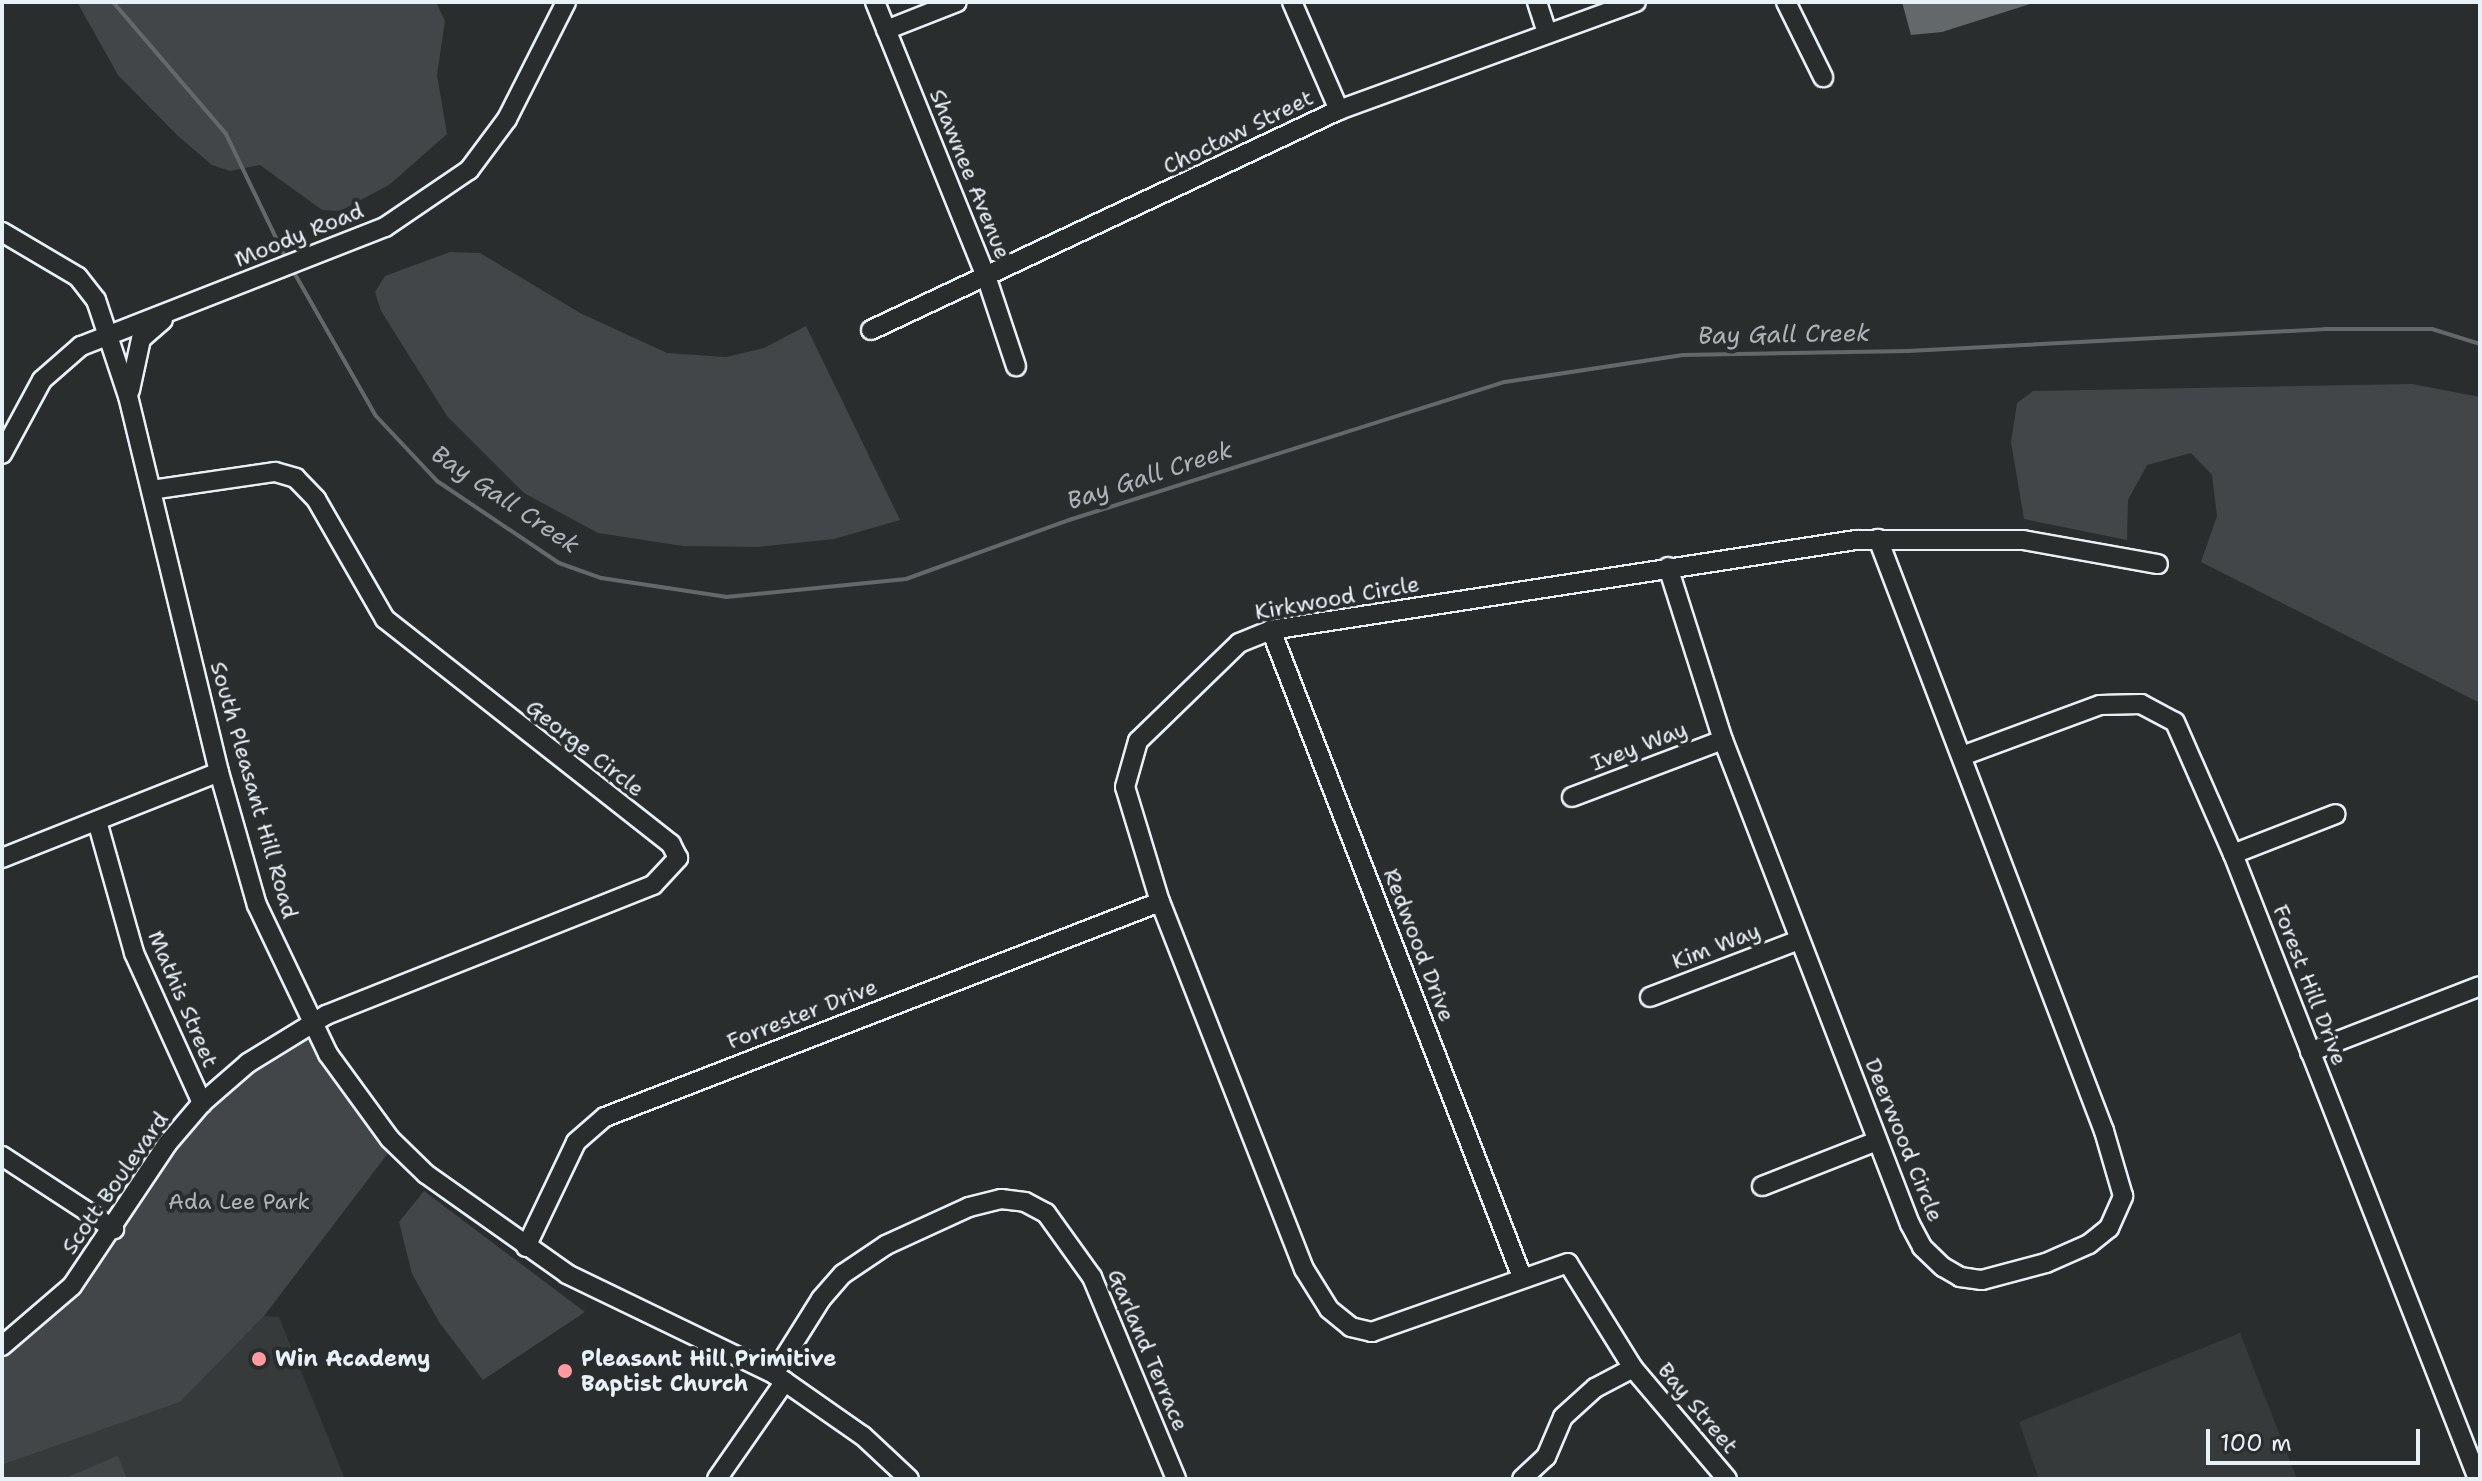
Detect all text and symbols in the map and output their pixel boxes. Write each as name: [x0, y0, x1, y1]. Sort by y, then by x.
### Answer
street label: Choctaw Street: [1159, 84, 1317, 180]
street label: Shawnee Avenue: [924, 85, 1016, 263]
street label: Moody Road: [231, 197, 367, 273]
water label: Bay Gall Creek: [1698, 319, 1870, 351]
water label: Bay Gall Creek: [1064, 436, 1236, 516]
water label: Bay Gall Creek: [426, 440, 584, 560]
street label: Kirkwood Circle: [1253, 571, 1421, 625]
street label: South Pleasant Hill Road: [205, 658, 303, 922]
street label: George Circle: [521, 694, 649, 802]
street label: Ivey Way: [1587, 716, 1691, 776]
street label: Redwood Drive: [1378, 865, 1460, 1025]
street label: Forest Hill Drive: [2267, 901, 2353, 1069]
street label: Kim Way: [1668, 917, 1764, 975]
street label: Mathis Street: [142, 927, 224, 1071]
street label: Forrester Drive: [723, 973, 881, 1055]
street label: Deerwood Circle: [1859, 1055, 1949, 1225]
street label: Scott Boulevard: [56, 1107, 174, 1259]
park label: Ada Lee Park: [168, 1189, 310, 1215]
street label: Garland Terrace: [1102, 1265, 1194, 1435]
place label: Pleasant Hill Primitive Baptist Church: [581, 1345, 836, 1396]
place label: Win Academy: [275, 1346, 430, 1372]
marker: Win Academy: [250, 1350, 268, 1368]
street label: Bay Street: [1652, 1357, 1744, 1459]
marker: Pleasant Hill Primitive Baptist Church: [556, 1362, 574, 1380]
scale bar: [2210, 1413, 2424, 1463]
text: 100 m: [2220, 1427, 2292, 1459]

